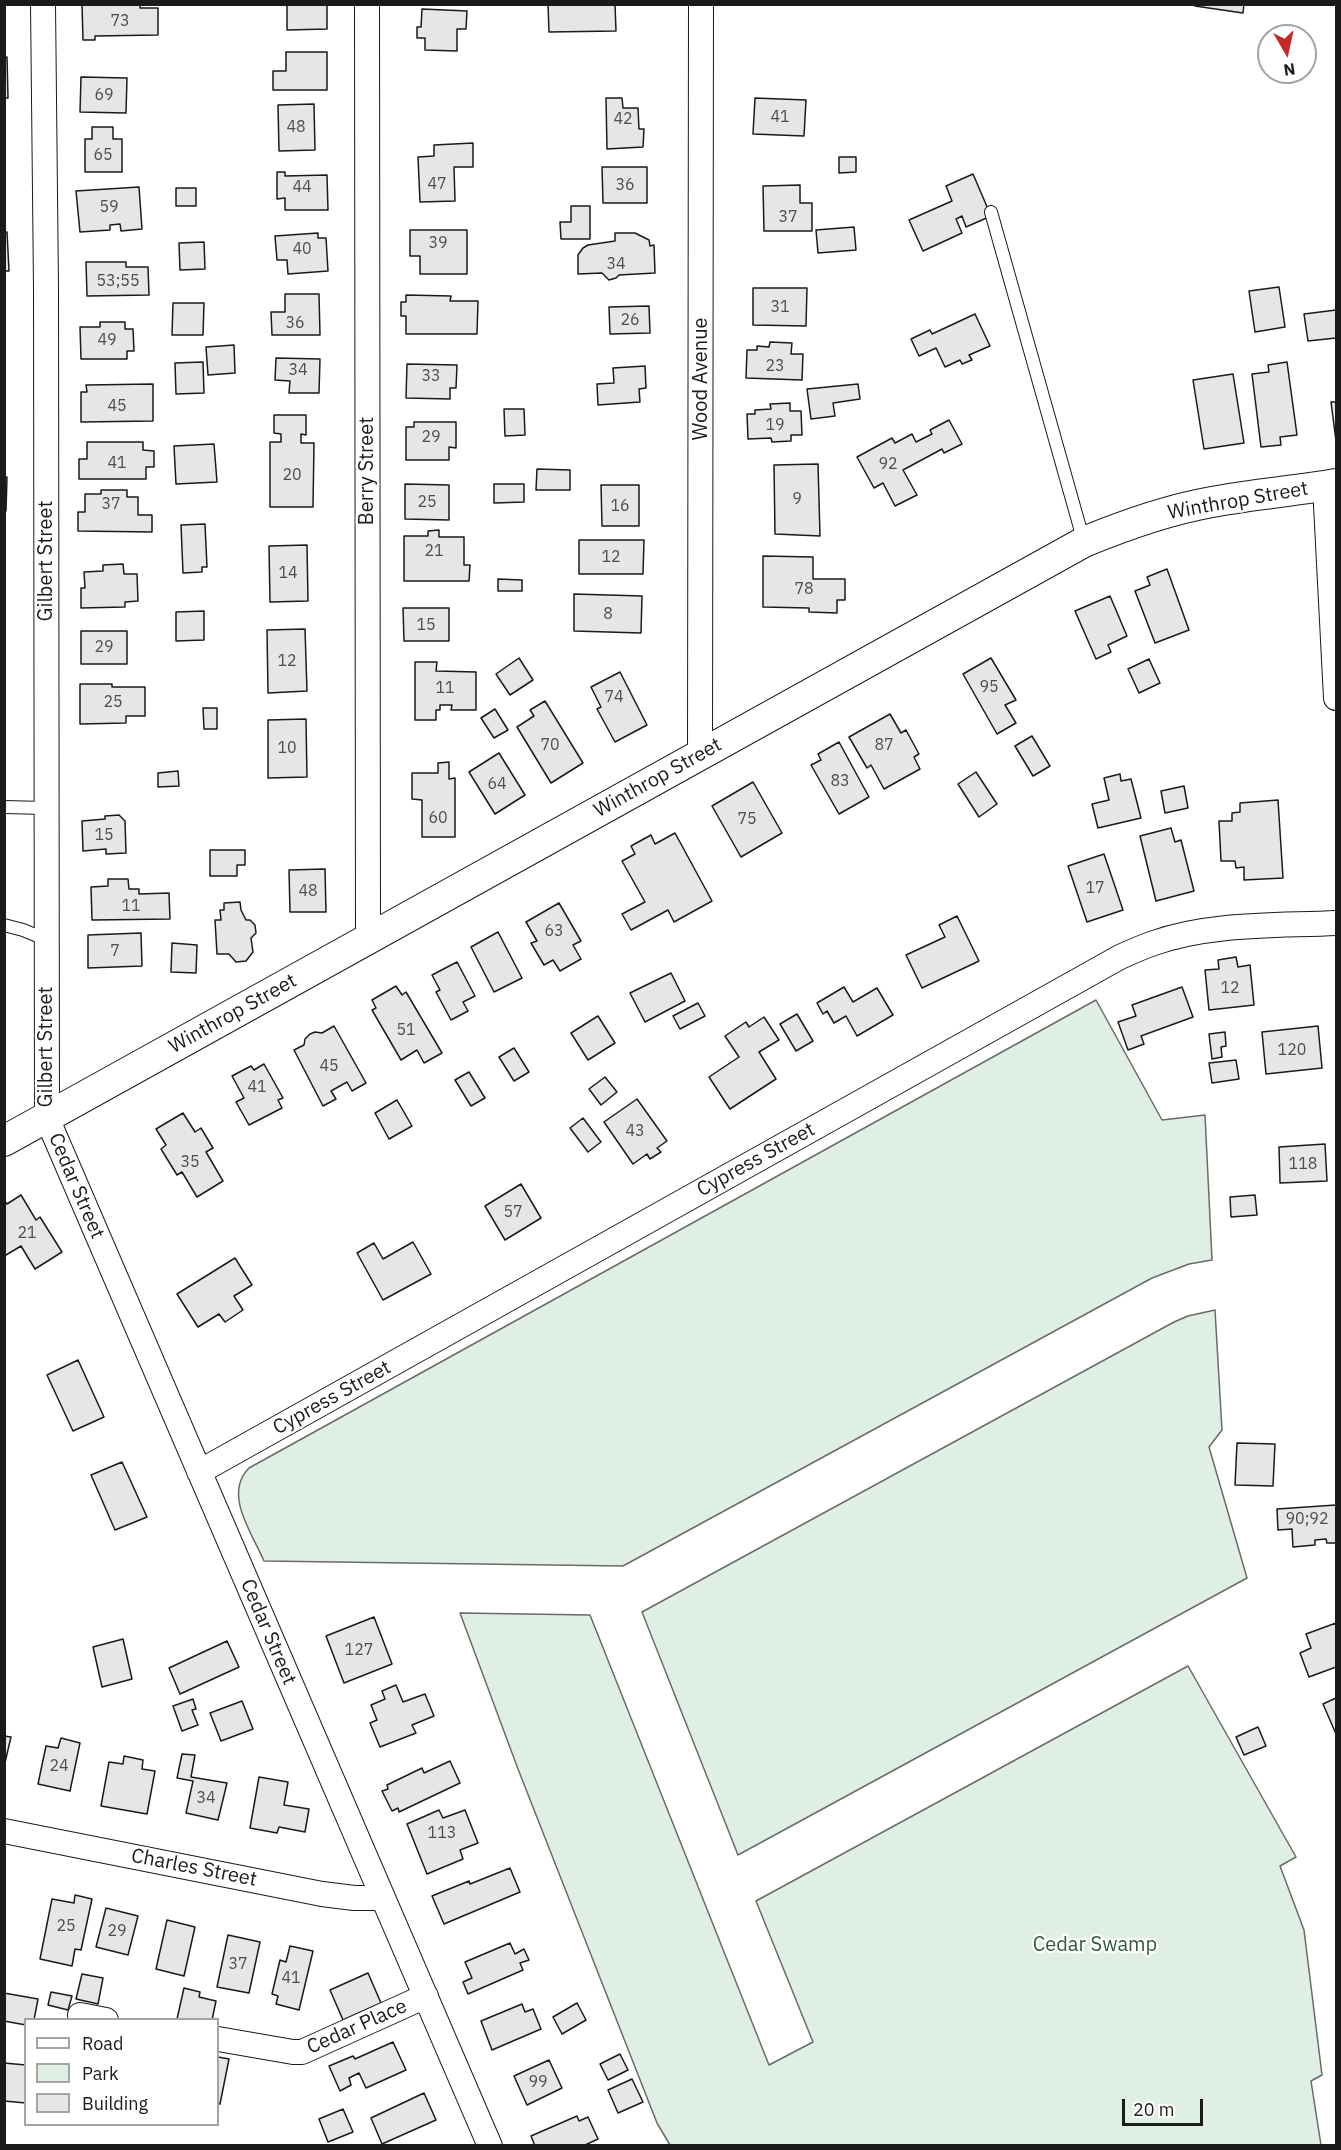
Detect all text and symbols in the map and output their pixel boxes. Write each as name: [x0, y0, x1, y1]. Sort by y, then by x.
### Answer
house number: 73: [110, 11, 130, 31]
north arrow: [1257, 24, 1317, 84]
text: N: [1282, 59, 1297, 81]
house number: 69: [94, 85, 114, 105]
house number: 41: [770, 107, 790, 127]
house number: 42: [613, 109, 633, 129]
house number: 48: [286, 117, 306, 137]
house number: 65: [93, 145, 113, 165]
house number: 47: [427, 174, 447, 194]
house number: 36: [615, 175, 635, 195]
house number: 44: [292, 177, 312, 197]
house number: 59: [99, 197, 119, 217]
house number: 37: [778, 207, 798, 227]
house number: 39: [428, 233, 448, 253]
house number: 40: [292, 239, 312, 259]
house number: 34: [606, 254, 626, 274]
house number: 53;55: [96, 271, 140, 291]
house number: 31: [770, 297, 790, 317]
house number: 26: [620, 310, 640, 330]
house number: 36: [285, 313, 305, 333]
street label: Wood Avenue: [689, 317, 713, 441]
house number: 49: [97, 330, 117, 350]
house number: 23: [765, 356, 785, 376]
house number: 34: [288, 360, 308, 380]
house number: 33: [421, 366, 441, 386]
house number: 45: [107, 396, 127, 416]
house number: 19: [765, 415, 785, 435]
street label: Berry Street: [355, 417, 379, 525]
house number: 29: [421, 427, 441, 447]
house number: 41: [107, 453, 127, 473]
house number: 92: [878, 454, 898, 474]
house number: 20: [282, 465, 302, 485]
street label: Winthrop Street: [1166, 477, 1310, 525]
house number: 9: [792, 489, 802, 509]
house number: 25: [417, 492, 437, 512]
house number: 37: [101, 494, 121, 514]
house number: 16: [610, 496, 630, 516]
street label: Gilbert Street: [34, 501, 58, 621]
house number: 21: [424, 541, 444, 561]
house number: 12: [601, 547, 621, 567]
house number: 14: [278, 563, 298, 583]
house number: 78: [794, 579, 814, 599]
house number: 8: [603, 604, 613, 624]
house number: 15: [416, 615, 436, 635]
house number: 29: [94, 637, 114, 657]
house number: 12: [277, 651, 297, 671]
house number: 95: [979, 677, 999, 697]
house number: 11: [435, 678, 455, 698]
house number: 74: [604, 687, 624, 707]
house number: 25: [103, 692, 123, 712]
street label: Winthrop Street: [590, 733, 726, 823]
house number: 70: [540, 735, 560, 755]
house number: 87: [874, 735, 894, 755]
house number: 10: [277, 738, 297, 758]
house number: 83: [830, 771, 850, 791]
house number: 64: [487, 774, 507, 794]
house number: 60: [428, 808, 448, 828]
house number: 75: [737, 809, 757, 829]
house number: 15: [94, 825, 114, 845]
house number: 17: [1085, 878, 1105, 898]
house number: 48: [298, 881, 318, 901]
house number: 11: [121, 896, 141, 916]
house number: 63: [544, 921, 564, 941]
house number: 7: [110, 941, 120, 961]
street label: Winthrop Street: [165, 969, 301, 1059]
house number: 12: [1220, 978, 1240, 998]
street label: Gilbert Street: [34, 987, 58, 1107]
house number: 51: [396, 1020, 416, 1040]
house number: 120: [1278, 1040, 1306, 1060]
house number: 45: [319, 1056, 339, 1076]
house number: 41: [247, 1077, 267, 1097]
street label: Cypress Street: [693, 1118, 819, 1202]
house number: 43: [625, 1121, 645, 1141]
street label: Cedar Street: [43, 1129, 109, 1243]
house number: 35: [180, 1152, 200, 1172]
house number: 118: [1289, 1154, 1317, 1174]
house number: 57: [503, 1202, 523, 1222]
house number: 21: [17, 1223, 37, 1243]
street label: Cypress Street: [269, 1356, 395, 1440]
house number: 90;92: [1285, 1509, 1329, 1529]
street label: Cedar Street: [235, 1575, 301, 1689]
house number: 127: [345, 1640, 373, 1660]
house number: 24: [49, 1756, 69, 1776]
house number: 34: [196, 1788, 216, 1808]
house number: 113: [428, 1823, 456, 1843]
street label: Charles Street: [129, 1844, 259, 1892]
house number: 25: [56, 1916, 76, 1936]
house number: 29: [107, 1921, 127, 1941]
park label: Cedar Swamp: [1033, 1933, 1157, 1957]
house number: 37: [228, 1954, 248, 1974]
house number: 41: [281, 1968, 301, 1988]
street label: Cedar Place: [303, 1994, 411, 2060]
legend: [24, 2018, 219, 2126]
text: Road: [82, 2032, 123, 2055]
text: Park: [82, 2062, 118, 2085]
house number: 99: [528, 2072, 548, 2092]
scale bar: [1125, 2087, 1206, 2125]
text: Building: [82, 2092, 148, 2115]
text: 20 m: [1133, 2098, 1175, 2121]

